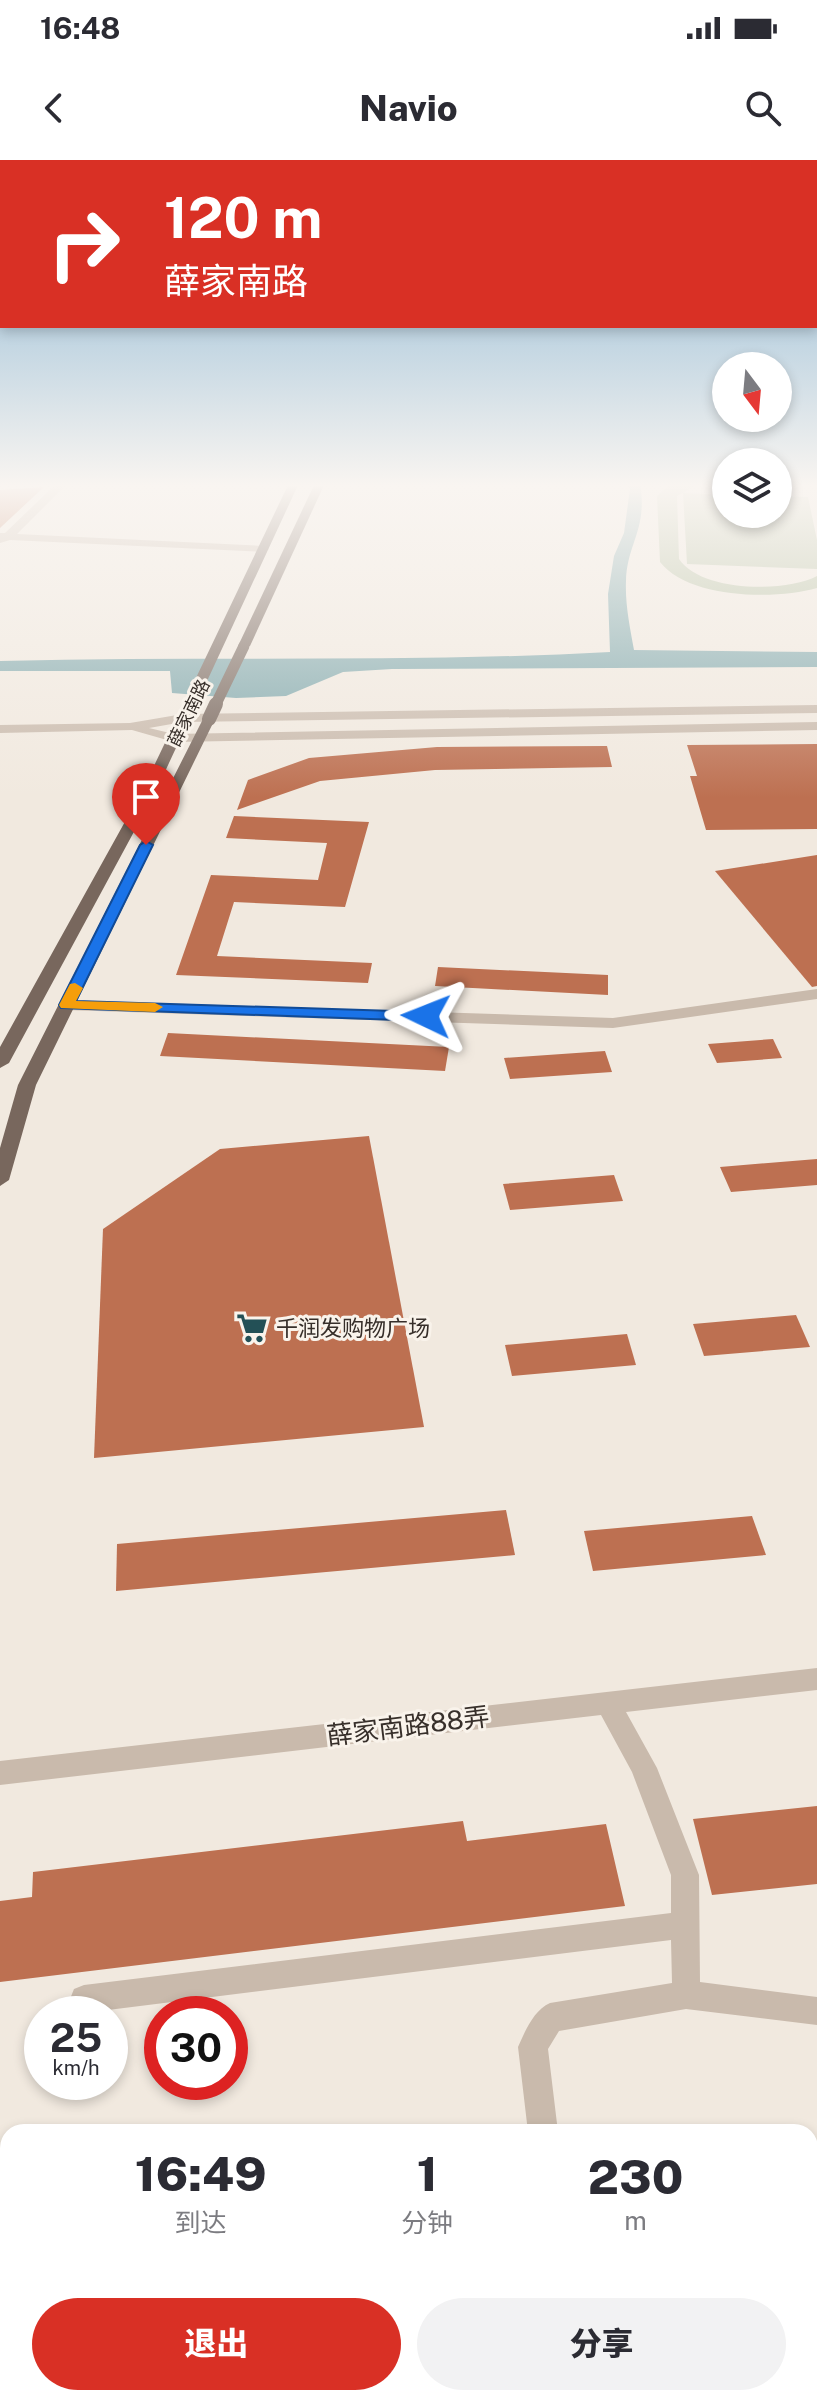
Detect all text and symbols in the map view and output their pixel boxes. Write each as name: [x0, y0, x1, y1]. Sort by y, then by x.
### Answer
text: 16:48: [40, 10, 120, 46]
icon: back: [32, 86, 76, 130]
icon: search: [741, 86, 785, 130]
text: Navio: [359, 87, 458, 129]
text: 120 m: [164, 185, 322, 251]
icon: right: [32, 192, 136, 296]
text: 薛家南路: [164, 260, 308, 302]
north arrow: [712, 352, 792, 432]
map controls: [712, 352, 792, 528]
button: layers: [712, 448, 792, 528]
street label: 薛家南路: [163, 676, 214, 750]
pin: [112, 763, 180, 845]
icon: arrive: [124, 775, 168, 819]
position arrow: [384, 974, 468, 1058]
supermarket icon: 千润发购物广场: [235, 1311, 269, 1345]
place label: 千润发购物广场: [276, 1315, 430, 1341]
street label: 薛家南路88弄: [325, 1700, 491, 1751]
speed limit sign: 30: [144, 1996, 248, 2100]
text: 25: [50, 2014, 102, 2061]
text: km/h: [52, 2056, 100, 2080]
text: 16:49: [135, 2145, 267, 2202]
text: 1: [417, 2145, 438, 2202]
text: 230: [588, 2148, 683, 2205]
text: m: [624, 2205, 647, 2236]
text: 到达: [175, 2207, 227, 2238]
text: 分钟: [401, 2207, 453, 2238]
button: 退出: [32, 2298, 401, 2390]
button: 分享: [417, 2298, 786, 2390]

